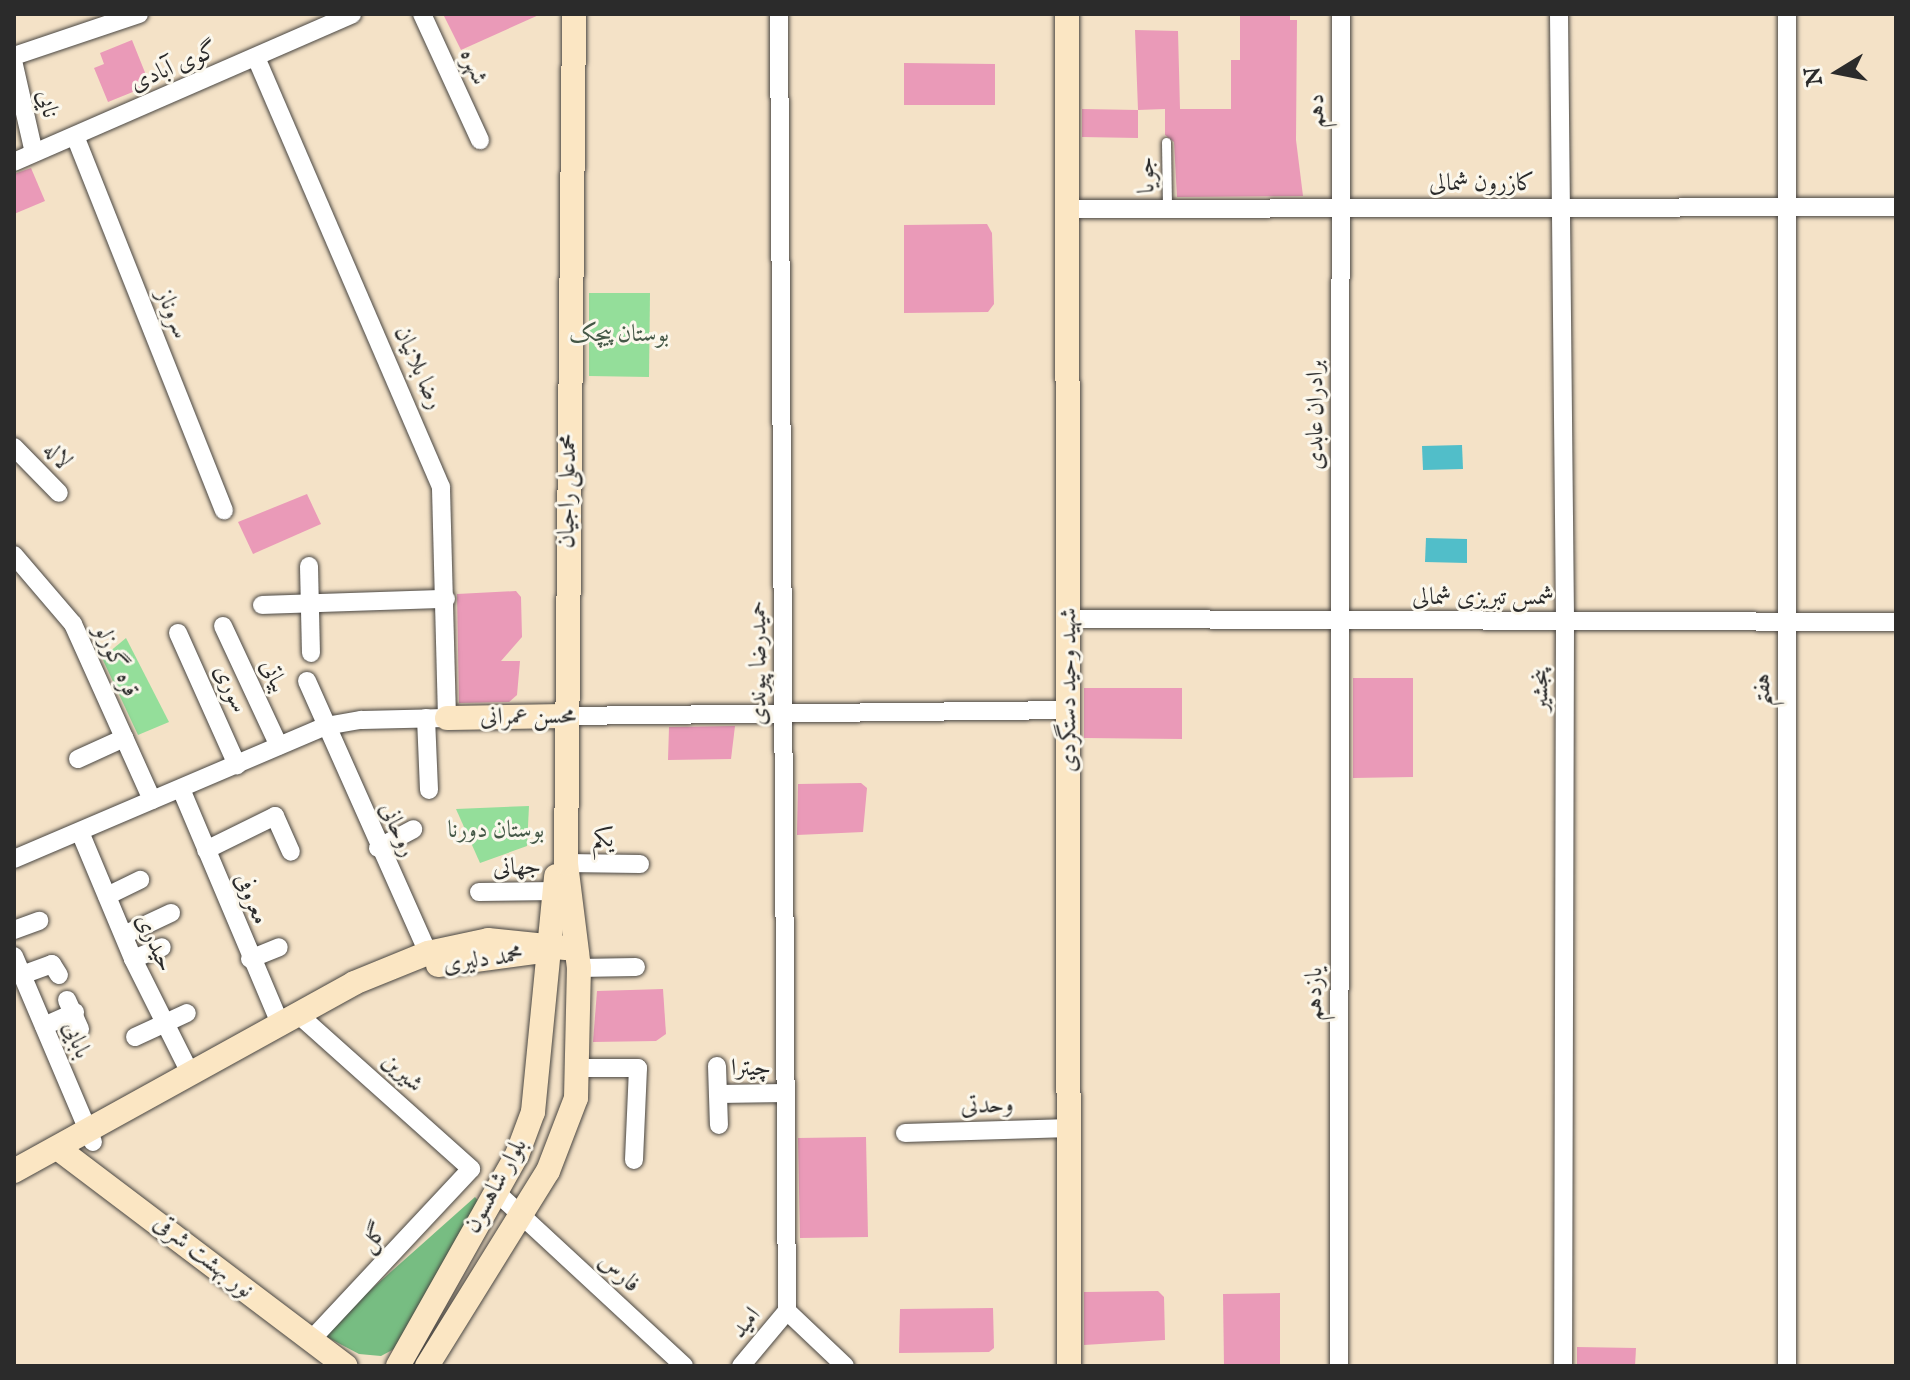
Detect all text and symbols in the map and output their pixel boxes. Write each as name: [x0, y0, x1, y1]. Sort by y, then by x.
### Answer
north arrow: [1798, 32, 1878, 112]
street label: گوی آبادی: [126, 36, 222, 98]
street label: شهره: [452, 44, 494, 90]
text: N: [1799, 64, 1830, 88]
street label: نایی: [30, 87, 64, 121]
street label: دهم: [1303, 94, 1331, 128]
street label: جویا: [1132, 156, 1162, 194]
street label: کازرون شمالی: [1429, 170, 1535, 198]
street label: سروناز: [149, 285, 195, 343]
park label: بوستان پیچک: [569, 321, 669, 349]
street label: رضا بلانیان: [387, 322, 449, 414]
street label: برادران عابدی: [1302, 360, 1330, 470]
street label: محمدعلی راجیان: [553, 433, 583, 549]
street label: لاله: [37, 436, 77, 476]
street label: شمس تبریزی شمالی: [1412, 584, 1554, 612]
street label: حمیدرضا پیوندی: [745, 600, 773, 726]
street label: شهید وحید دستگردی: [1055, 608, 1083, 772]
street label: قره گوزلو: [87, 621, 145, 701]
street label: بیاتی: [253, 655, 293, 697]
street label: سوری: [207, 660, 253, 718]
street label: پنجشیر: [1527, 668, 1555, 712]
street label: هفتم: [1749, 673, 1777, 707]
street label: محسن عمرانی: [480, 702, 576, 732]
street label: روحانی: [372, 798, 422, 862]
park label: بوستان دورنا: [448, 817, 544, 845]
street label: یکم: [592, 825, 614, 855]
street label: جهانی: [493, 853, 541, 883]
street label: معروفی: [228, 869, 274, 929]
street label: حیدری: [128, 909, 180, 977]
street label: محمد دلیری: [441, 940, 525, 980]
street label: یازدهم: [1301, 967, 1329, 1021]
street label: بابایی: [55, 1017, 97, 1063]
street label: شیرین: [375, 1047, 429, 1099]
street label: چیترا: [731, 1055, 771, 1083]
street label: وحدتی: [960, 1091, 1014, 1121]
street label: بلوار شاهسون: [458, 1134, 534, 1238]
street label: نور بهشت شرقی: [147, 1209, 259, 1305]
street label: گل: [354, 1218, 394, 1258]
street label: فارس: [592, 1247, 646, 1299]
street label: امید: [725, 1302, 767, 1344]

